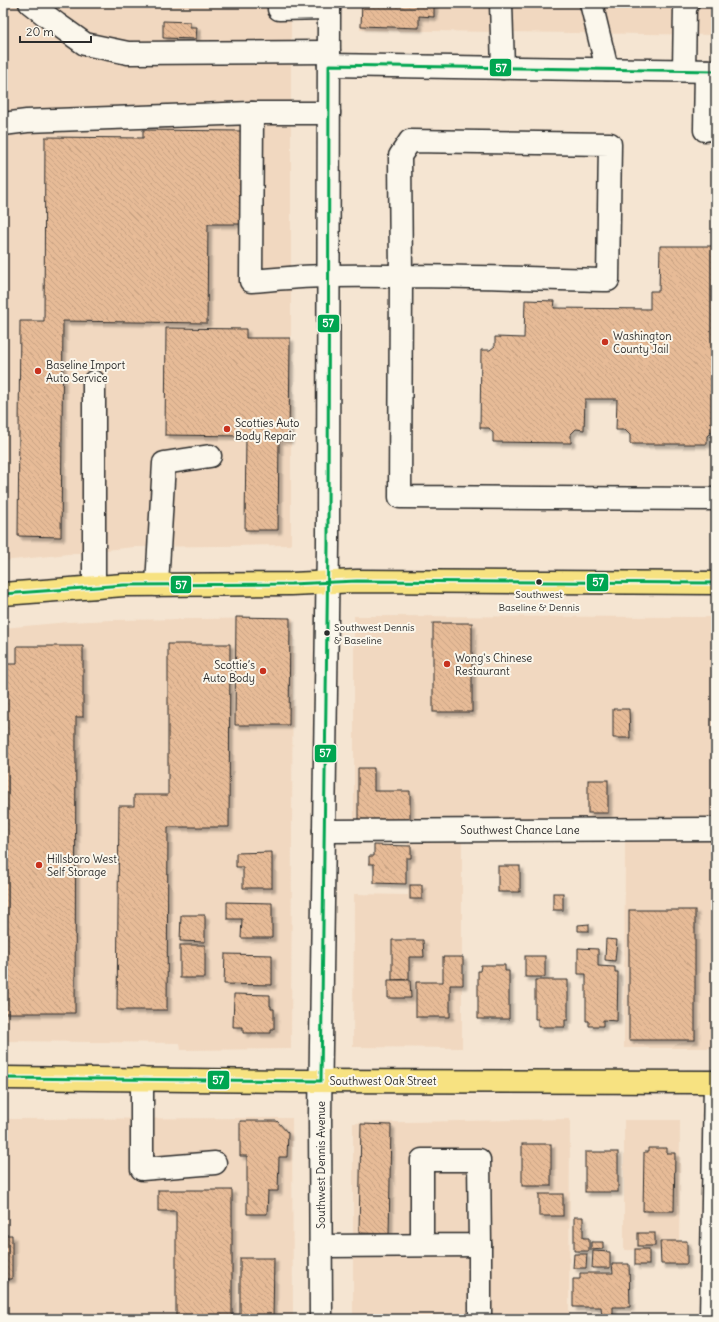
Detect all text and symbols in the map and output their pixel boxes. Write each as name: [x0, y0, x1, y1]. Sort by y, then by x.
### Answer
scale bar: [20, 18, 91, 44]
text: 20 m: [26, 24, 54, 39]
line badge: 57: [489, 58, 512, 77]
text: 57: [495, 61, 507, 75]
line badge: 57: [317, 314, 340, 333]
text: 57: [322, 316, 334, 330]
place label: Washington County Jail: [613, 329, 672, 356]
marker: Washington County Jail: [600, 337, 610, 347]
place label: Baseline Import Auto Service: [46, 358, 126, 385]
marker: Baseline Import Auto Service: [33, 366, 43, 376]
place label: Scotties Auto Body Repair: [235, 416, 300, 443]
marker: Scotties Auto Body Repair: [222, 424, 232, 434]
line badge: 57: [586, 573, 609, 592]
line badge: 57: [170, 575, 192, 594]
text: 57: [592, 575, 604, 589]
marker: Southwest Baseline & Dennis: [534, 577, 544, 587]
text: 57: [175, 578, 187, 592]
place label: Southwest Baseline & Dennis: [498, 588, 580, 614]
place label: Southwest Dennis & Baseline: [334, 621, 415, 647]
marker: Southwest Dennis & Baseline: [322, 628, 332, 638]
place label: Wong's Chinese Restaurant: [455, 651, 532, 678]
place label: Scottie’s Auto Body: [203, 658, 255, 685]
marker: Wong's Chinese Restaurant: [442, 659, 452, 669]
marker: Scottie’s Auto Body: [258, 666, 268, 676]
line badge: 57: [314, 744, 337, 763]
text: 57: [319, 746, 331, 760]
street label: Southwest Chance Lane: [460, 823, 580, 837]
place label: Hillsboro West Self Storage: [47, 852, 117, 879]
marker: Hillsboro West Self Storage: [34, 860, 44, 870]
line badge: 57: [207, 1070, 230, 1090]
text: 57: [212, 1073, 224, 1087]
street label: Southwest Oak Street: [330, 1074, 437, 1088]
street label: Southwest Dennis Avenue: [314, 1101, 328, 1229]

